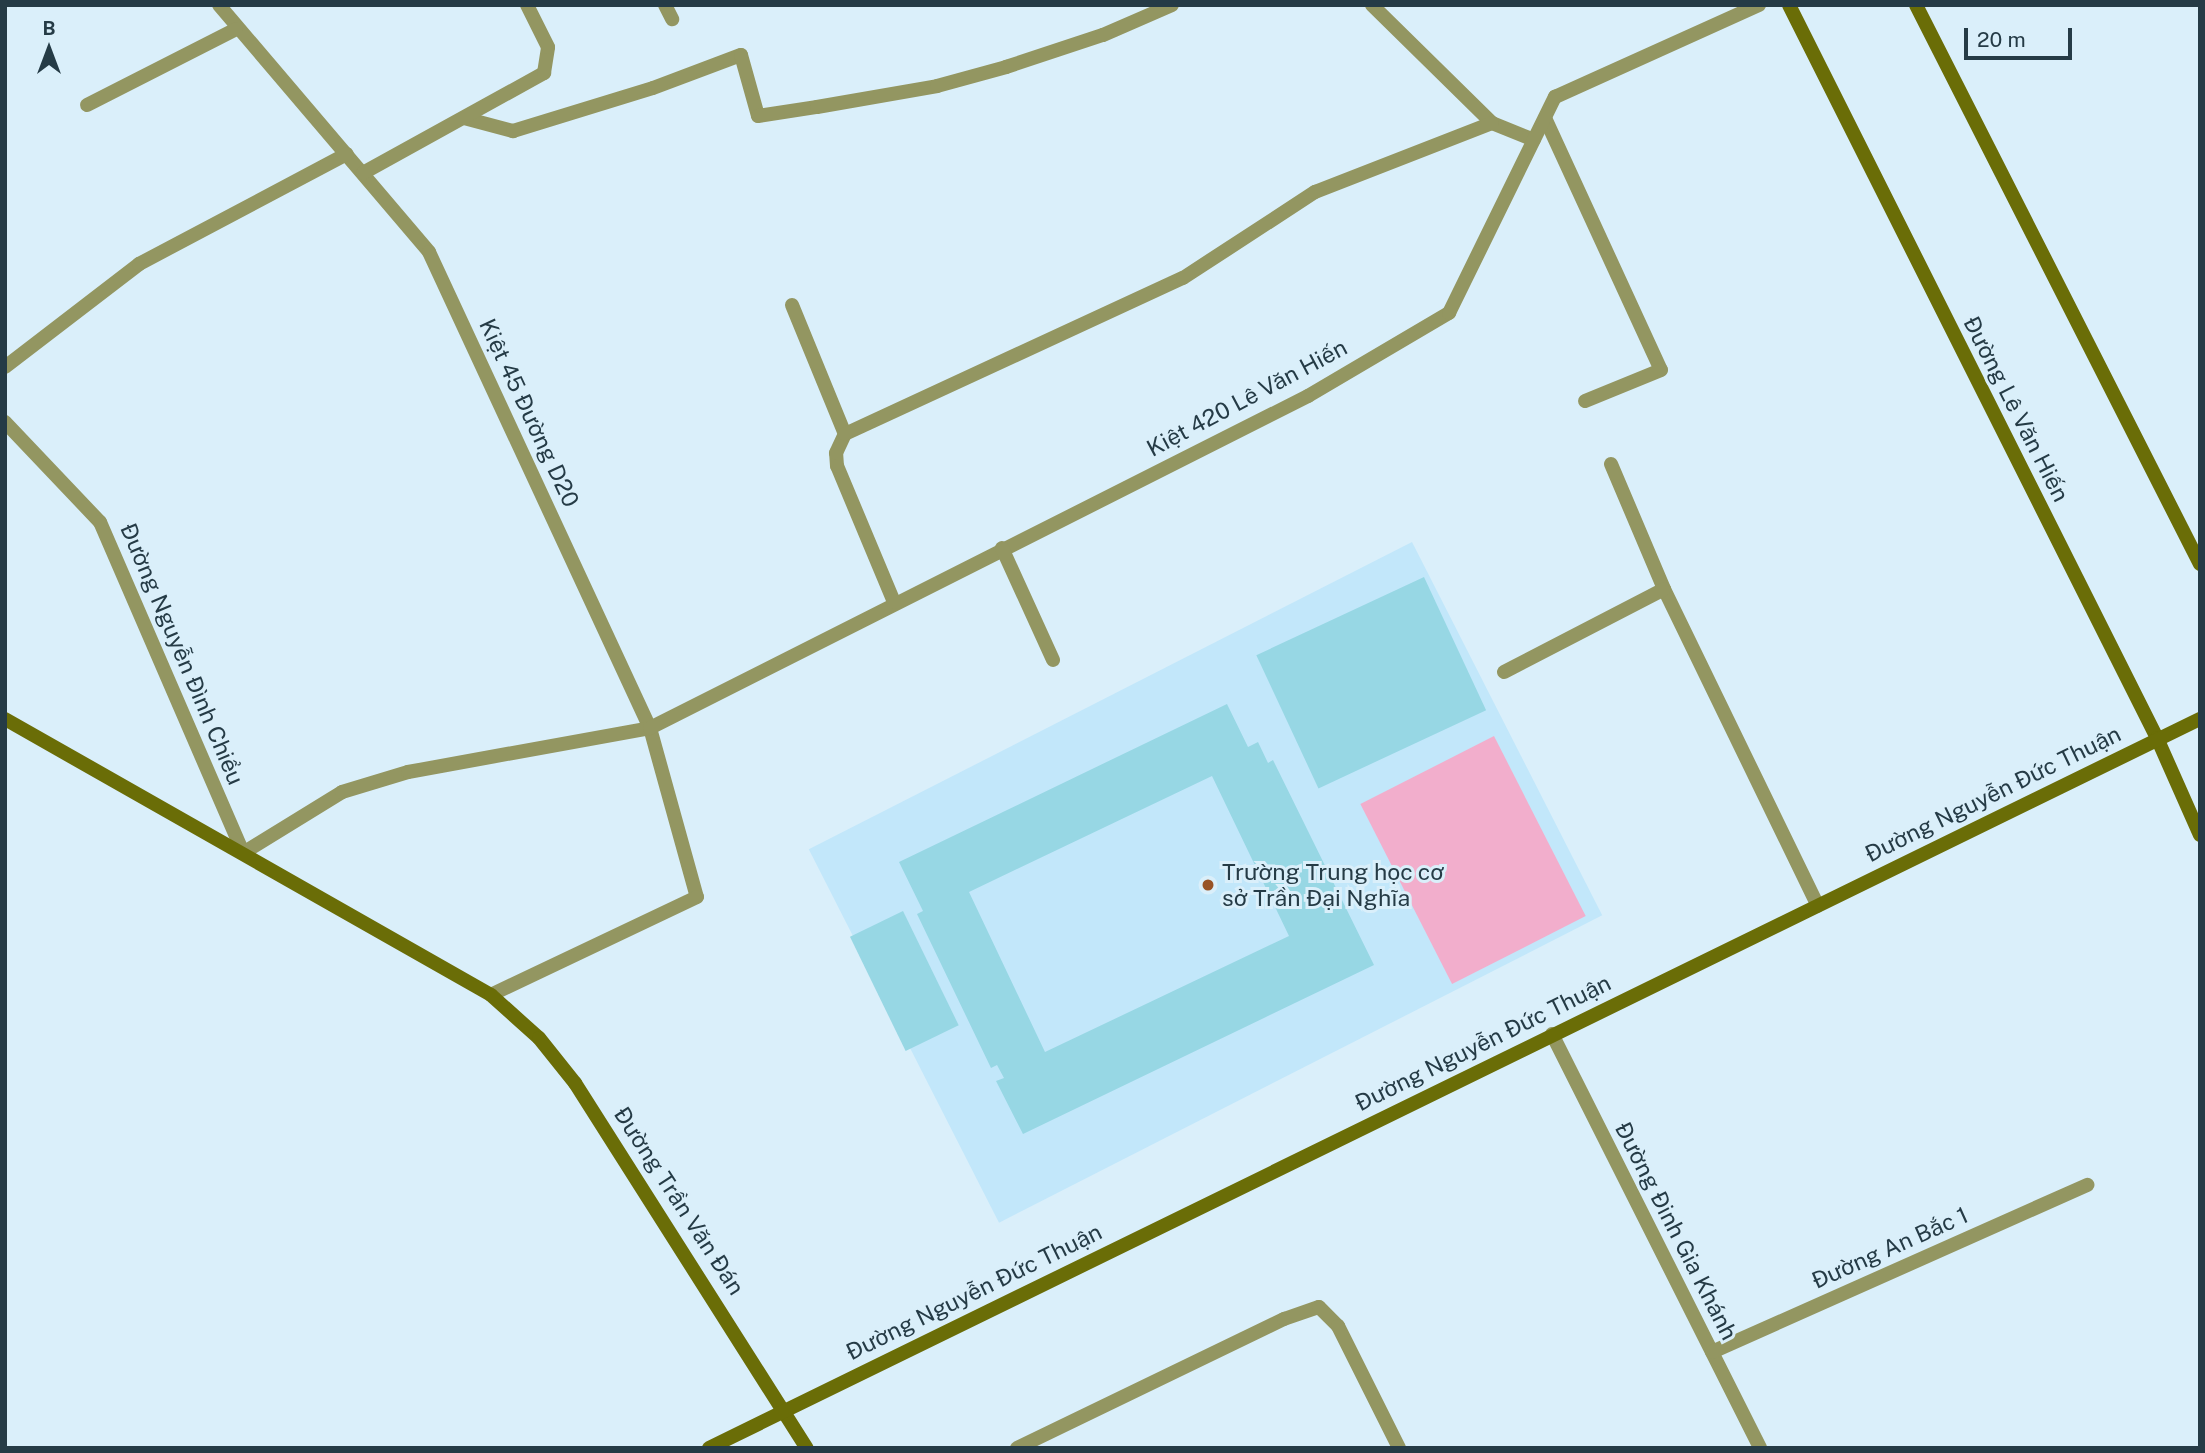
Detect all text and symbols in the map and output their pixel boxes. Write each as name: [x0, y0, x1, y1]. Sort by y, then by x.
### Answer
north arrow: [14, 14, 84, 84]
scale bar: [1967, 14, 2076, 58]
text: B: [42, 17, 56, 39]
text: 20 m: [1977, 27, 2026, 52]
street label: Đường Lê Văn Hiến: [1957, 311, 2075, 507]
street label: Kiệt 45 Đường D20: [473, 314, 585, 512]
street label: Kiệt 420 Lê Văn Hiến: [1142, 333, 1352, 463]
street label: Đường Nguyễn Đình Chiểu: [114, 519, 250, 789]
street label: Đường Nguyễn Đức Thuận: [1861, 720, 2125, 868]
place label: Trường Trung học cơ sở Trần Đại Nghĩa: [1222, 858, 1445, 912]
marker: Trường Trung học cơ sở Trần Đại Nghĩa: [1200, 877, 1216, 893]
street label: Đường Nguyễn Đức Thuận: [1351, 969, 1615, 1117]
street label: Đường Trần Văn Đán: [608, 1102, 750, 1300]
street label: Đường Đinh Gia Khánh: [1609, 1117, 1743, 1345]
street label: Đường An Bắc 1: [1807, 1201, 1973, 1295]
street label: Đường Nguyễn Đức Thuận: [842, 1218, 1106, 1366]

